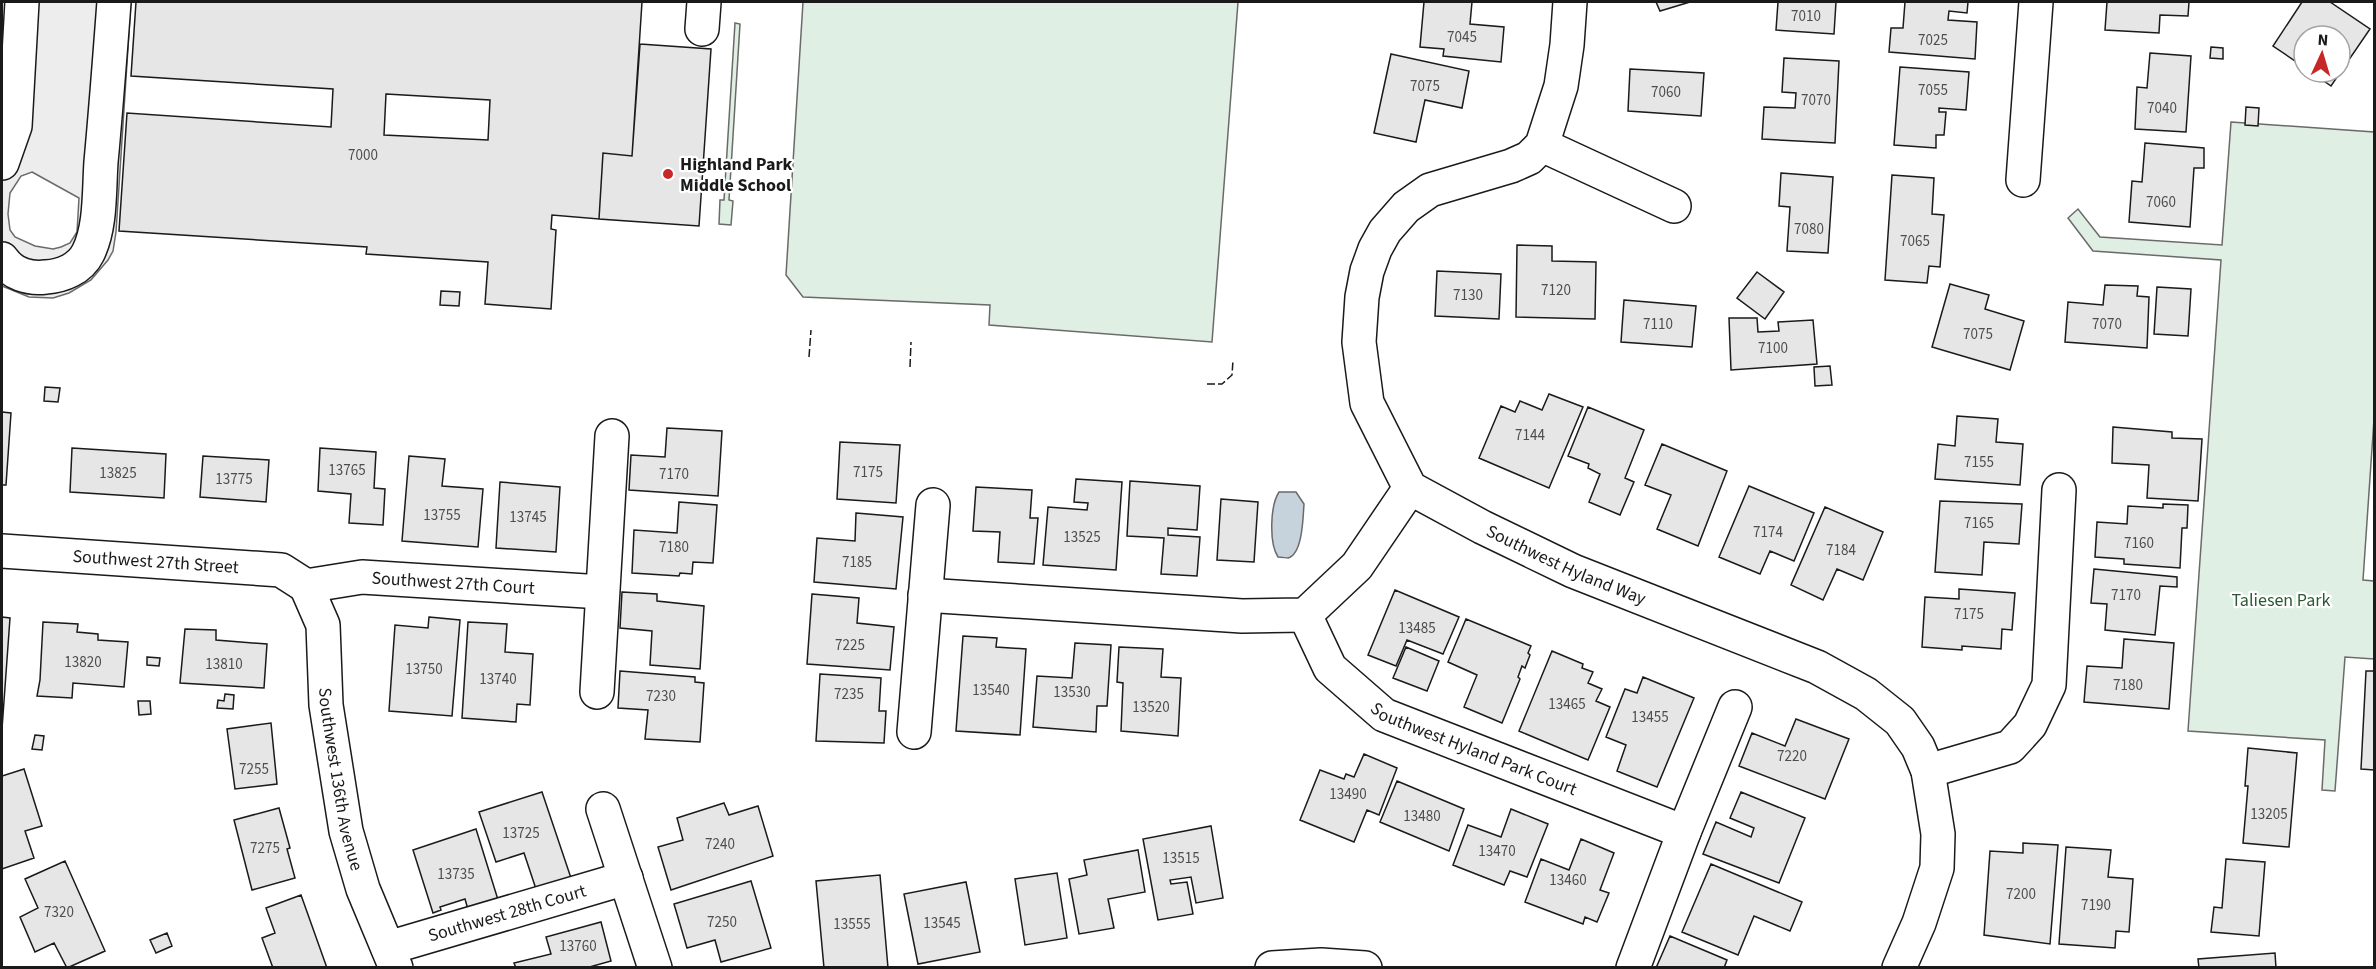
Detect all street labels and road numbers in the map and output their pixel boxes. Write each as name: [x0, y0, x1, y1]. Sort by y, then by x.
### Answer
street label: Southwest Hyland Way: [1482, 519, 1650, 612]
street label: Southwest 27th Street: [72, 544, 239, 580]
street label: Southwest 27th Court: [371, 566, 535, 601]
street label: Southwest 136th Avenue: [312, 687, 369, 874]
street label: Southwest Hyland Park Court: [1365, 696, 1580, 802]
street label: Southwest 28th Court: [425, 878, 589, 949]

